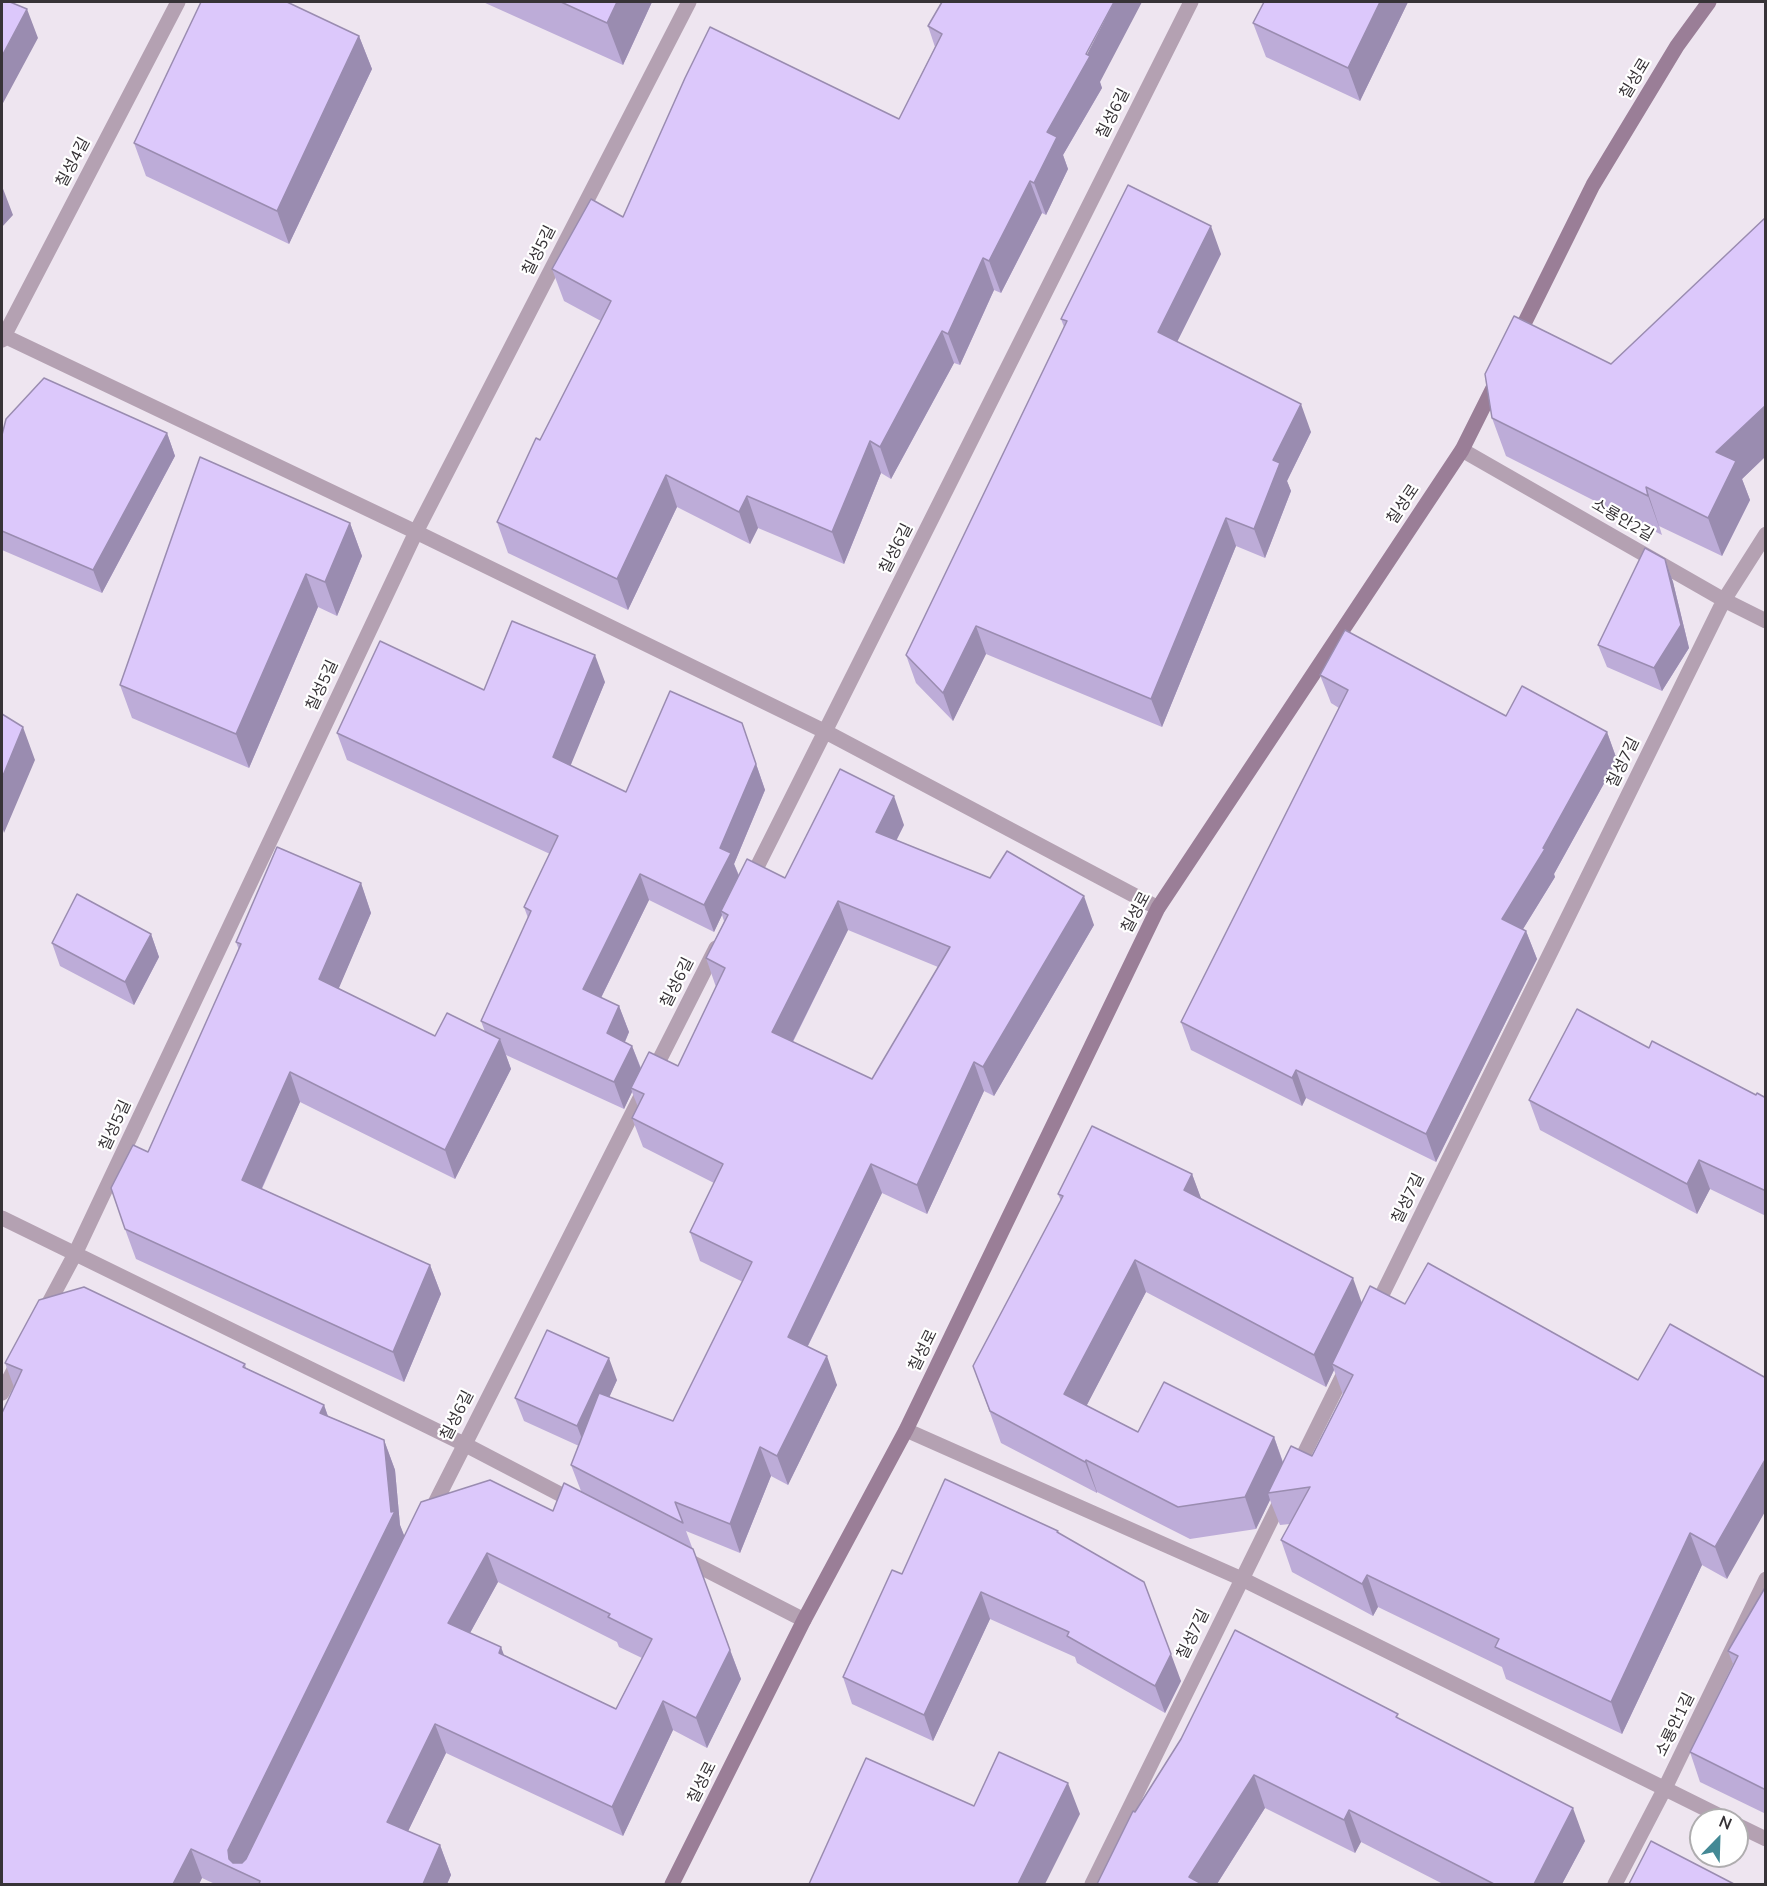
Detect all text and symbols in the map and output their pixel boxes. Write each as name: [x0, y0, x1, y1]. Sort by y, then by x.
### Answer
street label: 칠성로: [1616, 55, 1656, 103]
street label: 칠성6길: [1093, 86, 1135, 142]
street label: 칠성4길: [53, 135, 95, 191]
street label: 칠성5길: [519, 223, 561, 279]
street label: 칠성로: [1384, 481, 1424, 529]
street label: 소룡안2길: [1588, 496, 1656, 546]
street label: 칠성6길: [876, 521, 918, 577]
street label: 칠성5길: [303, 658, 343, 714]
street label: 칠성7길: [1604, 735, 1644, 791]
street label: 칠성로: [1118, 889, 1156, 937]
street label: 칠성6길: [657, 955, 699, 1011]
street label: 칠성5길: [96, 1098, 136, 1154]
street label: 칠성7길: [1389, 1171, 1429, 1227]
street label: 칠성로: [906, 1327, 942, 1375]
street label: 칠성6길: [437, 1388, 479, 1444]
street label: 칠성7길: [1174, 1607, 1214, 1663]
street label: 소룡안1길: [1652, 1690, 1700, 1760]
street label: 칠성로: [684, 1759, 722, 1807]
north arrow: [1689, 1808, 1749, 1868]
text: N: [1715, 1811, 1735, 1836]

